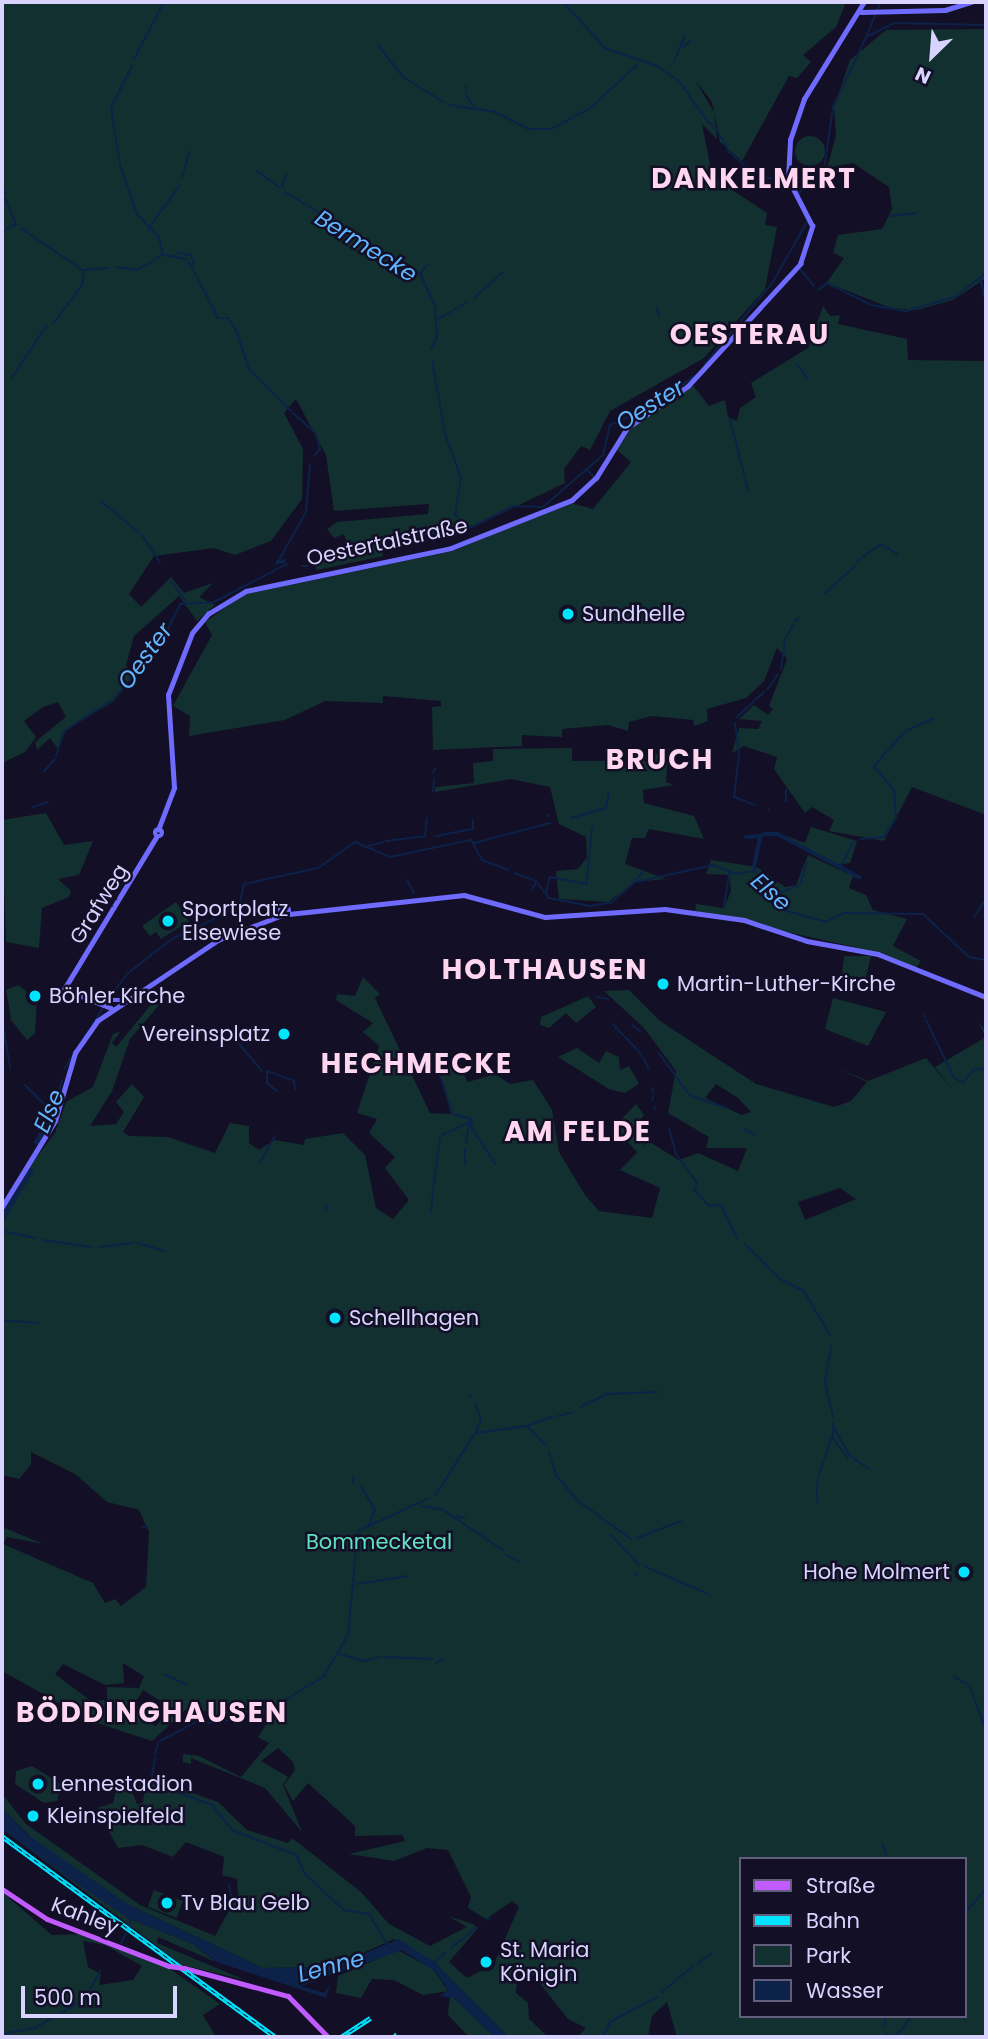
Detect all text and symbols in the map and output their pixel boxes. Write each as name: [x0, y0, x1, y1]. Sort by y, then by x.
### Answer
north arrow: [897, 21, 967, 91]
text: N: [911, 60, 935, 91]
district label: DANKELMERT: [652, 162, 856, 196]
water label: Bermecke: [310, 204, 422, 288]
district label: OESTERAU: [671, 318, 829, 352]
water label: Oester: [611, 373, 689, 437]
street label: Oestertalstraße: [304, 513, 470, 571]
place label: Sundhelle: [582, 601, 685, 627]
marker: Sundhelle: [560, 606, 576, 622]
water label: Oester: [112, 617, 178, 695]
district label: BRUCH: [606, 743, 714, 777]
street label: Grafweg: [65, 859, 133, 949]
water label: Else: [746, 867, 796, 917]
place label: Sportplatz Elsewiese: [182, 896, 288, 946]
marker: Sportplatz Elsewiese: [160, 913, 176, 929]
district label: HOLTHAUSEN: [443, 953, 647, 987]
place label: Martin-Luther-Kirche: [677, 971, 896, 997]
marker: Martin-Luther-Kirche: [655, 976, 671, 992]
place label: Böhler Kirche: [49, 983, 185, 1009]
marker: Böhler Kirche: [27, 988, 43, 1004]
place label: Vereinsplatz: [142, 1021, 270, 1047]
marker: Vereinsplatz: [276, 1026, 292, 1042]
district label: HECHMECKE: [322, 1047, 512, 1081]
water label: Else: [28, 1085, 70, 1137]
district label: AM FELDE: [505, 1115, 651, 1149]
place label: Schellhagen: [349, 1305, 479, 1331]
marker: Schellhagen: [327, 1310, 343, 1326]
park label: Bommecketal: [306, 1529, 452, 1555]
place label: Hohe Molmert: [803, 1559, 950, 1585]
marker: Hohe Molmert: [956, 1564, 972, 1580]
district label: BÖDDINGHAUSEN: [18, 1696, 286, 1730]
place label: Lennestadion: [52, 1771, 193, 1797]
marker: Lennestadion: [30, 1776, 46, 1792]
place label: Kleinspielfeld: [47, 1803, 184, 1829]
marker: Kleinspielfeld: [25, 1808, 41, 1824]
legend: [740, 1857, 967, 2018]
text: Straße: [806, 1871, 875, 1900]
place label: Tv Blau Gelb: [181, 1890, 310, 1916]
street label: Kahley: [48, 1892, 122, 1940]
marker: Tv Blau Gelb: [159, 1895, 175, 1911]
text: Bahn: [806, 1906, 860, 1935]
place label: St. Maria Königin: [500, 1937, 589, 1987]
text: Park: [806, 1941, 851, 1970]
water label: Lenne: [295, 1944, 367, 1988]
marker: St. Maria Königin: [478, 1954, 494, 1970]
scale bar: [24, 1972, 180, 2016]
text: Wasser: [806, 1976, 883, 2005]
text: 500 m: [34, 1983, 101, 2012]

